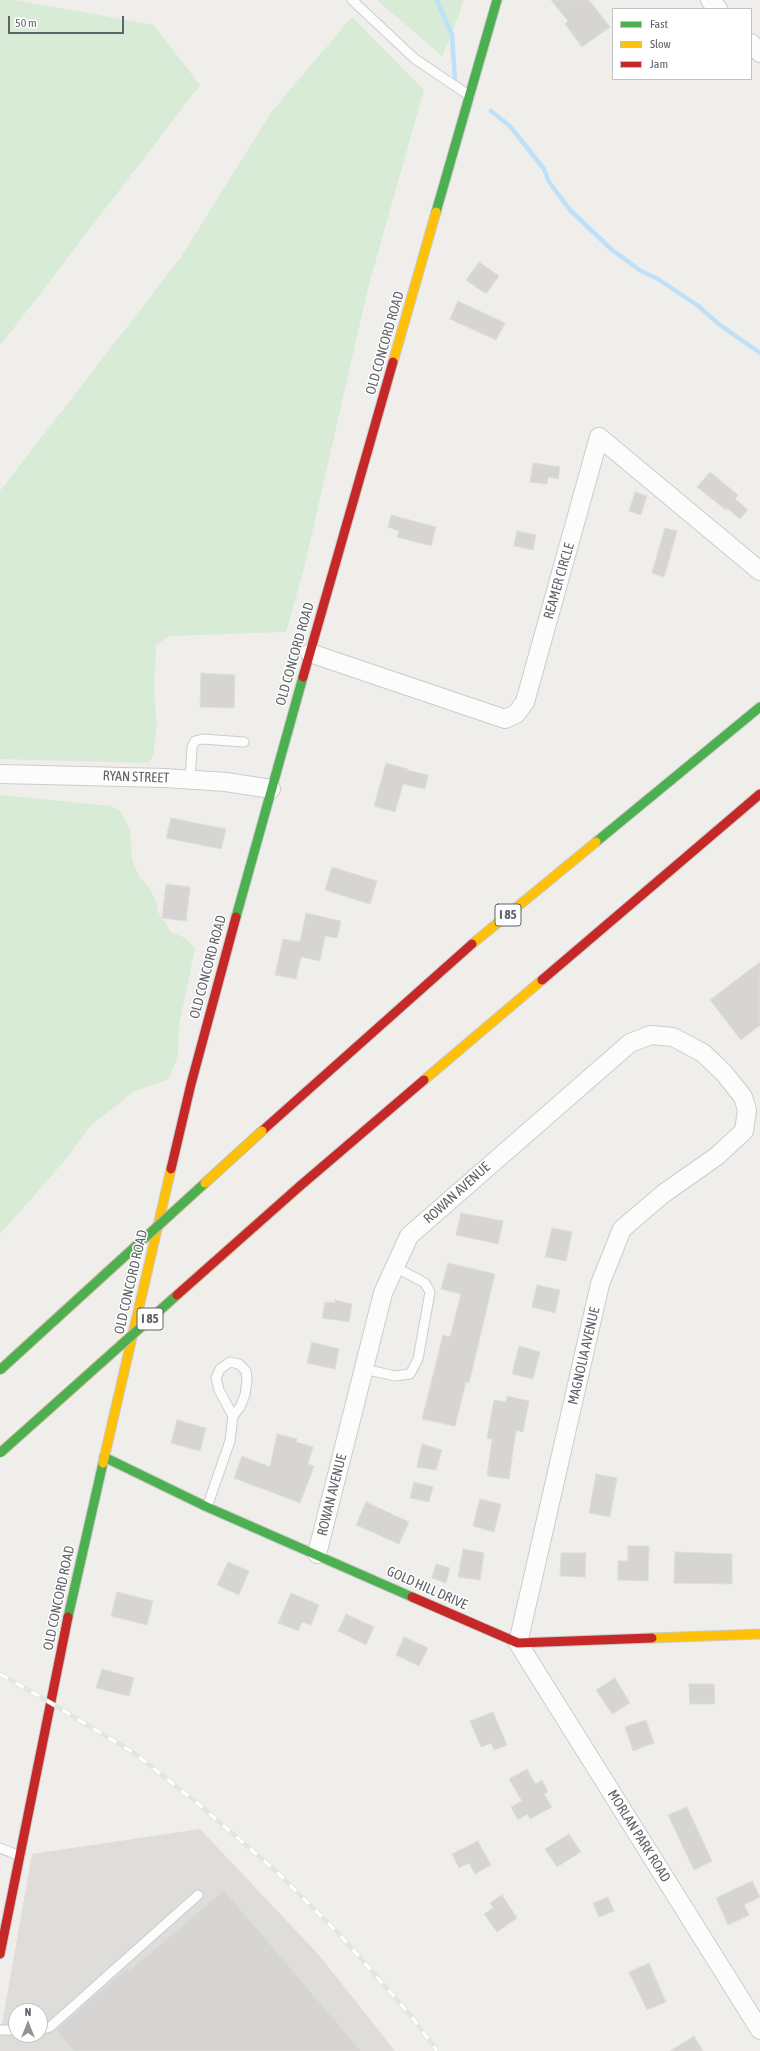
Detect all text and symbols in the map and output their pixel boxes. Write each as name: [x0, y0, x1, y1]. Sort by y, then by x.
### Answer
scale bar: [10, 8, 126, 34]
legend: [612, 8, 752, 80]
text: 50 m: [15, 16, 37, 30]
text: Fast: [650, 17, 668, 31]
text: Slow: [650, 37, 671, 51]
text: Jam: [650, 57, 668, 71]
street label: OLD CONCORD ROAD: [362, 289, 408, 397]
street label: REAMER CIRCLE: [540, 541, 578, 621]
street label: OLD CONCORD ROAD: [272, 600, 318, 708]
street label: RYAN STREET: [102, 767, 170, 787]
road number: I 85: [495, 904, 521, 926]
street label: OLD CONCORD ROAD: [186, 913, 230, 1021]
street label: ROWAN AVENUE: [420, 1159, 494, 1227]
street label: OLD CONCORD ROAD: [111, 1228, 151, 1336]
street label: MAGNOLIA AVENUE: [565, 1306, 603, 1406]
road number: I 85: [137, 1308, 163, 1330]
street label: ROWAN AVENUE: [314, 1452, 350, 1538]
street label: OLD CONCORD ROAD: [40, 1544, 78, 1652]
street label: GOLD HILL DRIVE: [384, 1563, 470, 1613]
street label: MORLAN PARK ROAD: [604, 1787, 674, 1885]
north arrow: [8, 2003, 48, 2043]
text: N: [25, 2006, 31, 2018]

